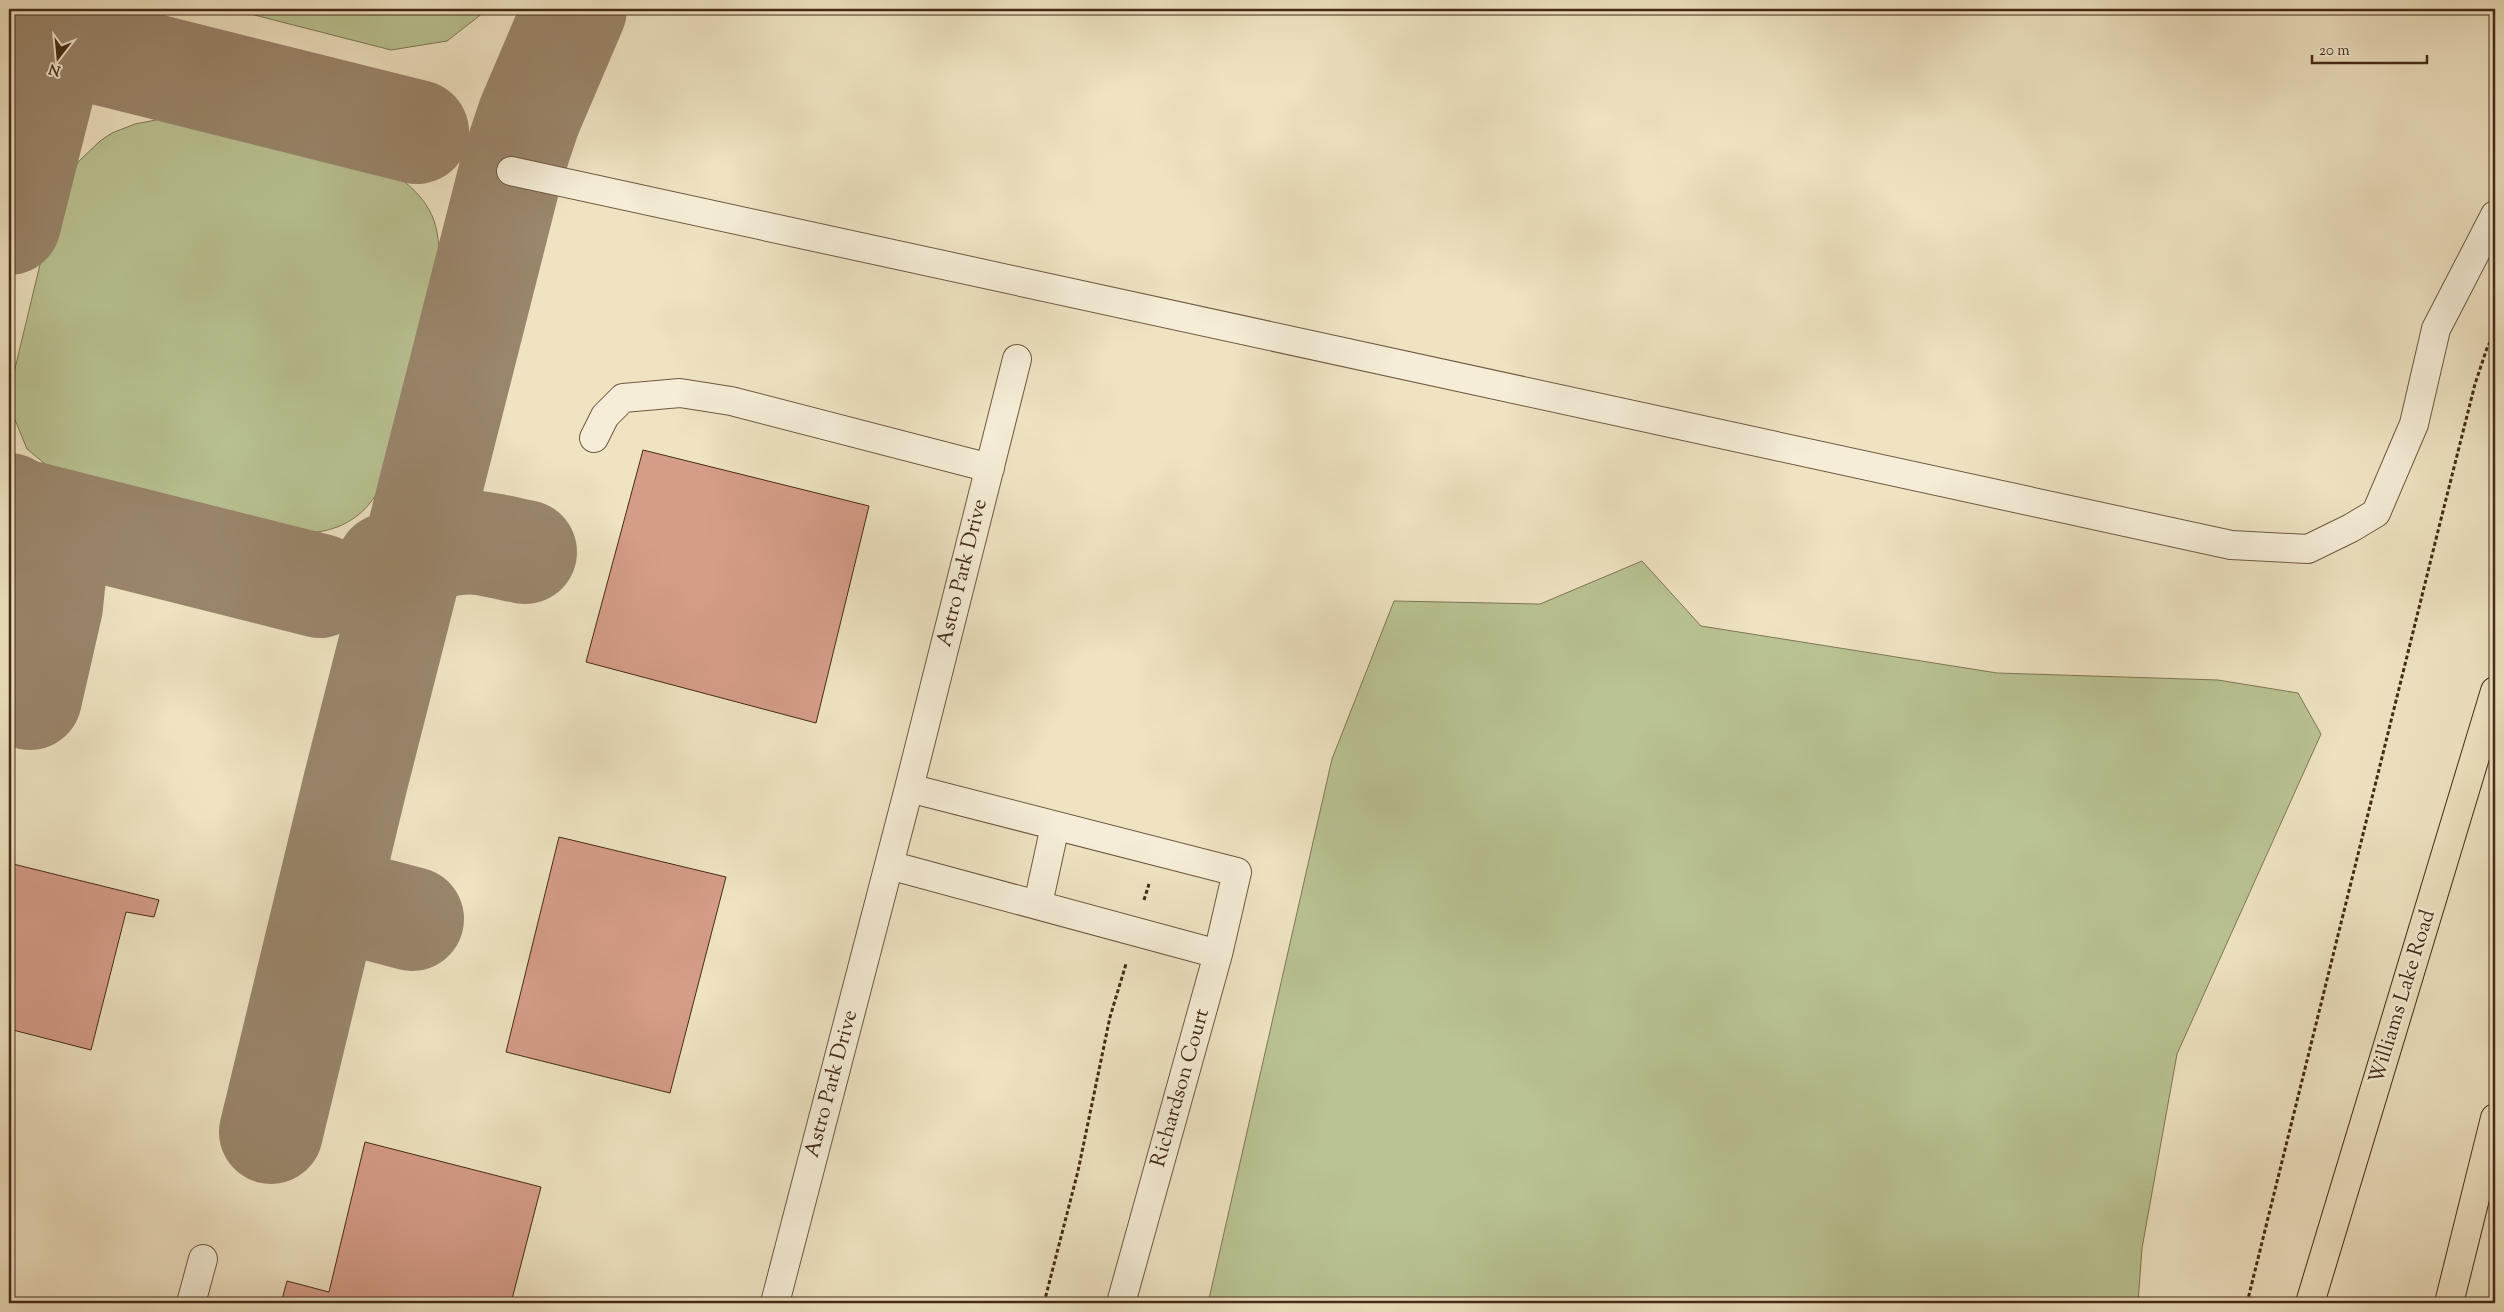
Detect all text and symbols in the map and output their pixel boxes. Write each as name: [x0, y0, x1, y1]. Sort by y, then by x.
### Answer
north arrow: [32, 32, 82, 82]
scale bar: [2312, 32, 2426, 64]
text: 20 m: [2319, 41, 2350, 62]
text: N: [47, 57, 63, 80]
street label: Astro Park Drive: [930, 496, 996, 650]
street label: Williams Lake Road: [2362, 906, 2444, 1088]
street label: Richardson Court: [1144, 1005, 1218, 1171]
street label: Astro Park Drive: [798, 1007, 866, 1161]

